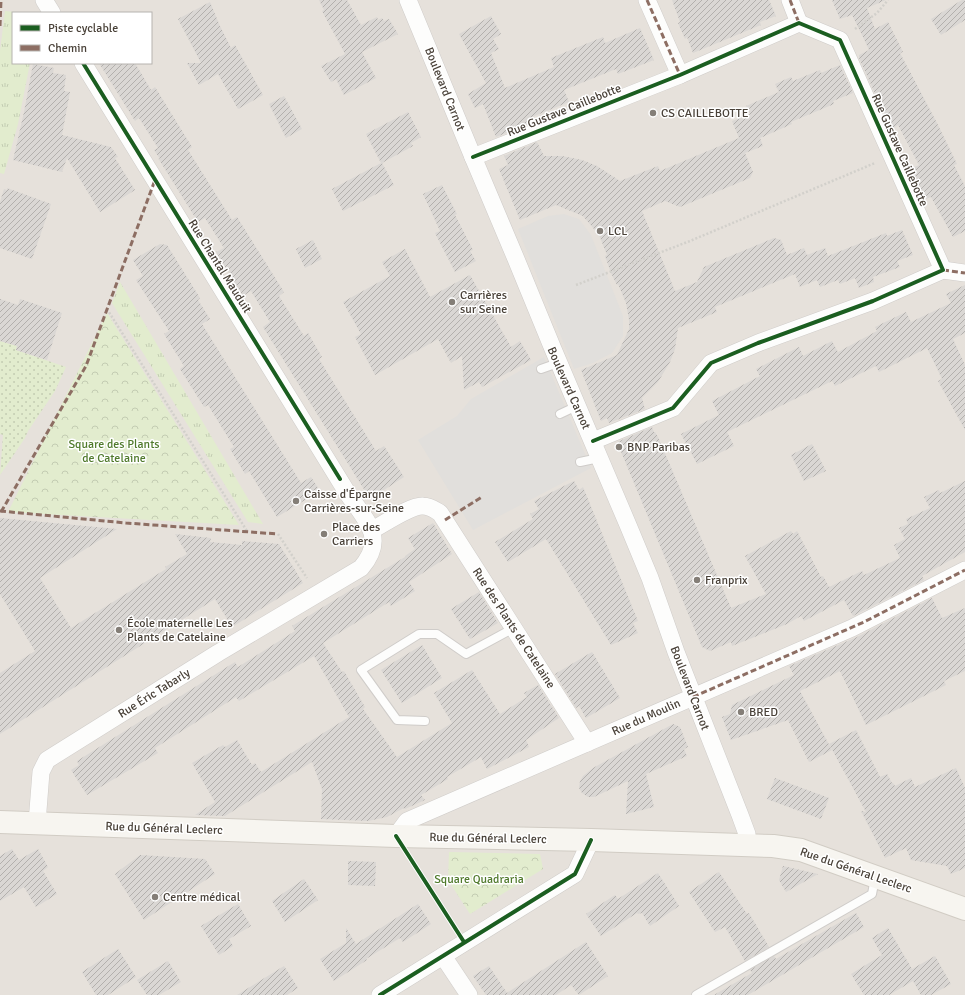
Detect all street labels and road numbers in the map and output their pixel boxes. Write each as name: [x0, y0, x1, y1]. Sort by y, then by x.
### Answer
street label: Boulevard Carnot: [421, 45, 468, 133]
street label: Rue Gustave Caillebotte: [505, 81, 623, 140]
street label: Rue Gustave Caillebotte: [868, 92, 931, 209]
street label: Rue Chantal Mauduit: [185, 217, 254, 316]
street label: Boulevard Carnot: [544, 345, 593, 432]
street label: Rue des Plants de Catelaine: [469, 565, 558, 692]
street label: Boulevard Carnot: [667, 644, 712, 732]
street label: Rue Éric Tabarly: [116, 665, 193, 722]
street label: Rue du Moulin: [610, 696, 683, 739]
street label: Rue du Général Leclerc: [105, 819, 223, 838]
street label: Rue du Général Leclerc: [429, 830, 547, 847]
street label: Rue du Général Leclerc: [798, 844, 914, 897]

